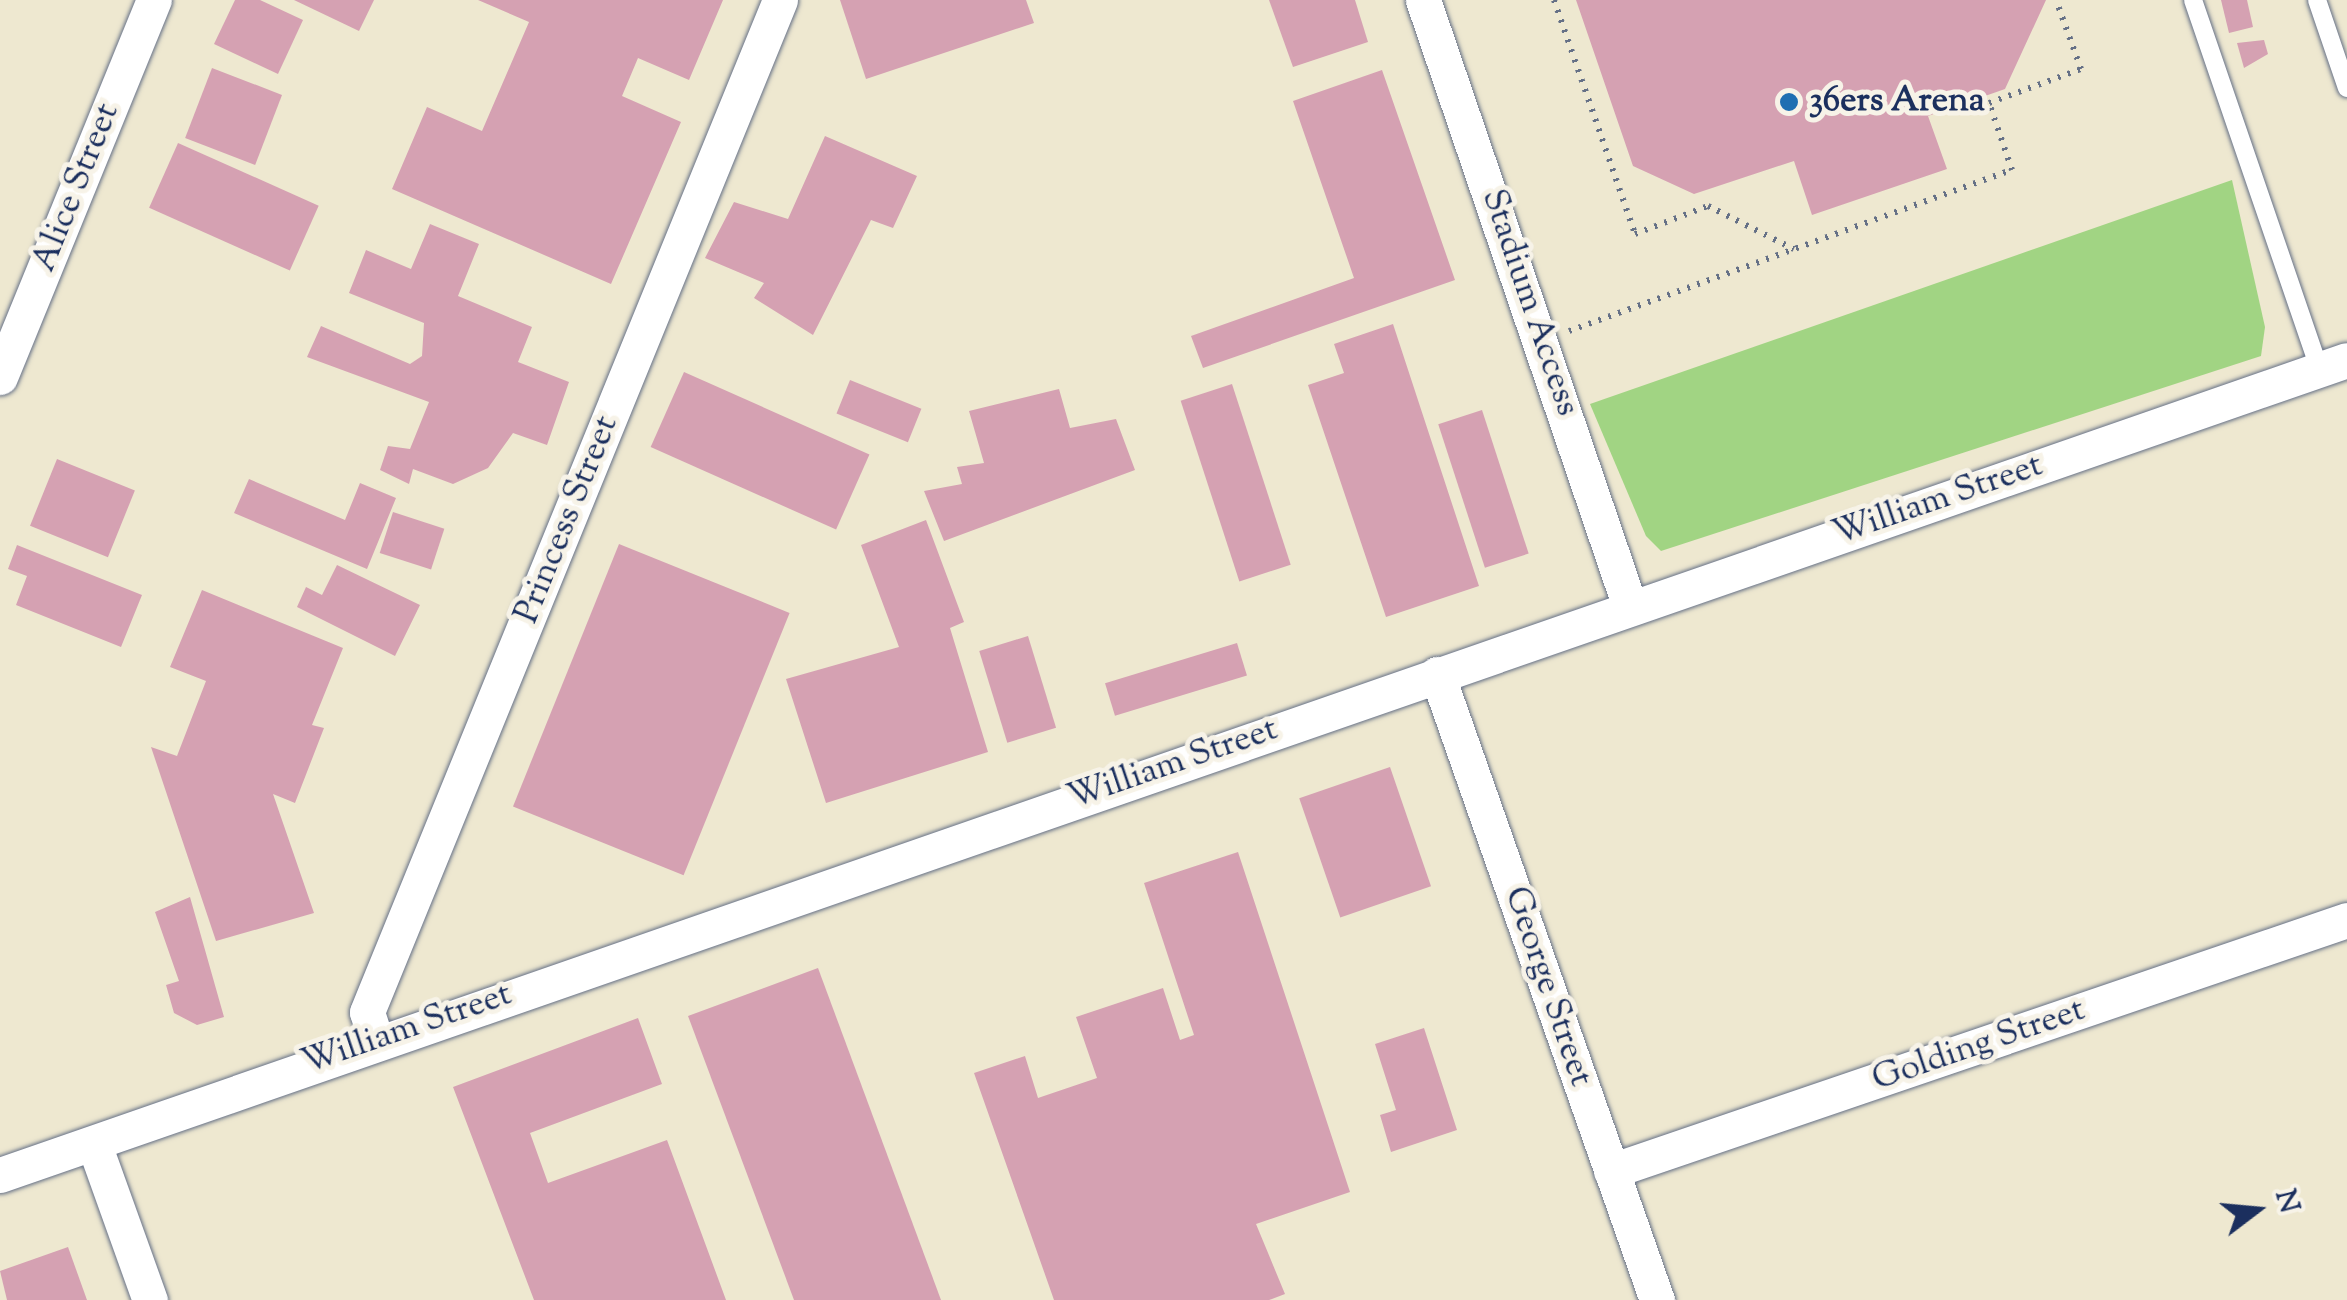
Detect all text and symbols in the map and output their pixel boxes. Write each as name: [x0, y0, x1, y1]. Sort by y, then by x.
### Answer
place label: 36ers Arena: [1809, 81, 1985, 123]
marker: 36ers Arena: [1778, 91, 1800, 113]
street label: Alice Street: [24, 98, 130, 278]
street label: Stadium Access: [1471, 184, 1587, 422]
street label: Princess Street: [507, 410, 629, 630]
street label: William Street: [1828, 445, 2048, 557]
street label: William Street: [1063, 709, 1283, 821]
street label: George Street: [1493, 882, 1601, 1092]
street label: William Street: [297, 974, 517, 1086]
street label: Golding Street: [1867, 990, 2091, 1102]
north arrow: [2207, 1160, 2307, 1260]
text: N: [2264, 1185, 2308, 1218]

